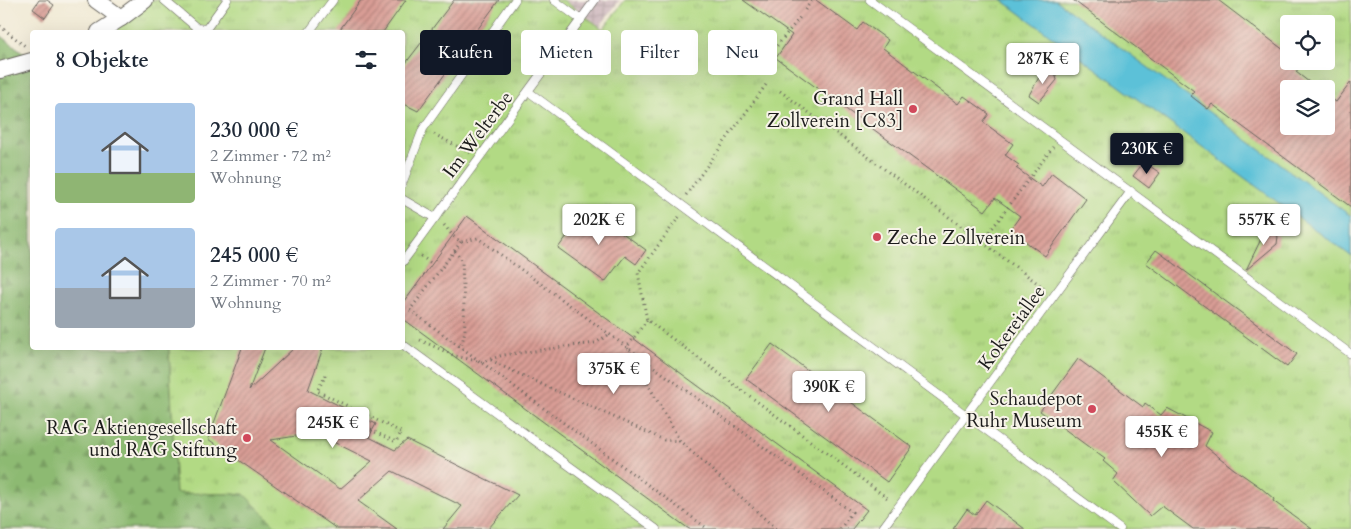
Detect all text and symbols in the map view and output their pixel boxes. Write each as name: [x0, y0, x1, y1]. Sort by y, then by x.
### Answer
map controls: [1280, 15, 1335, 135]
button: locate: [1280, 15, 1335, 70]
chip: Kaufen: [420, 30, 511, 75]
chip: Mieten: [521, 30, 611, 75]
chip: Filter: [621, 30, 698, 75]
chip: Neu: [708, 30, 777, 75]
pin: 287K €: [1002, 42, 1084, 85]
text: 8 Objekte: [55, 46, 149, 75]
icon: filters: [352, 46, 380, 74]
text: 287K €: [1017, 48, 1069, 70]
button: layers: [1280, 80, 1335, 135]
street label: Im Welterbe: [437, 86, 519, 183]
place label: Grand Hall Zollverein [C83]: [767, 86, 903, 134]
marker: Grand Hall Zollverein [C83]: [907, 103, 919, 115]
text: 230 000 €: [210, 116, 298, 145]
icon: home: [95, 123, 155, 183]
pin: 230K €: [1106, 132, 1188, 175]
text: 230K €: [1121, 138, 1173, 160]
text: 2 Zimmer · 72 m²: [210, 145, 331, 167]
text: Wohnung: [210, 167, 281, 189]
pin: 202K €: [558, 204, 640, 246]
pin: 557K €: [1223, 204, 1305, 246]
text: 202K €: [573, 209, 625, 231]
text: 557K €: [1238, 209, 1290, 231]
place label: Zeche Zollverein: [887, 225, 1026, 251]
marker: Zeche Zollverein: [871, 231, 883, 243]
text: 245 000 €: [210, 241, 298, 270]
icon: home: [95, 248, 155, 308]
text: 2 Zimmer · 70 m²: [210, 270, 331, 292]
street label: Kokereiallee: [972, 280, 1051, 375]
text: Wohnung: [210, 292, 281, 314]
pin: 375K €: [573, 352, 655, 395]
text: 375K €: [588, 358, 640, 380]
pin: 390K €: [788, 370, 870, 413]
text: 390K €: [803, 376, 855, 398]
place label: Schaudepot Ruhr Museum: [966, 386, 1083, 434]
marker: Schaudepot Ruhr Museum: [1086, 403, 1098, 415]
pin: 245K €: [292, 406, 374, 449]
text: 245K €: [307, 412, 359, 434]
place label: RAG Aktiengesellschaft und RAG Stiftung: [46, 415, 237, 463]
pin: 455K €: [1121, 416, 1203, 458]
text: 455K €: [1136, 421, 1188, 443]
marker: RAG Aktiengesellschaft und RAG Stiftung: [241, 432, 253, 444]

